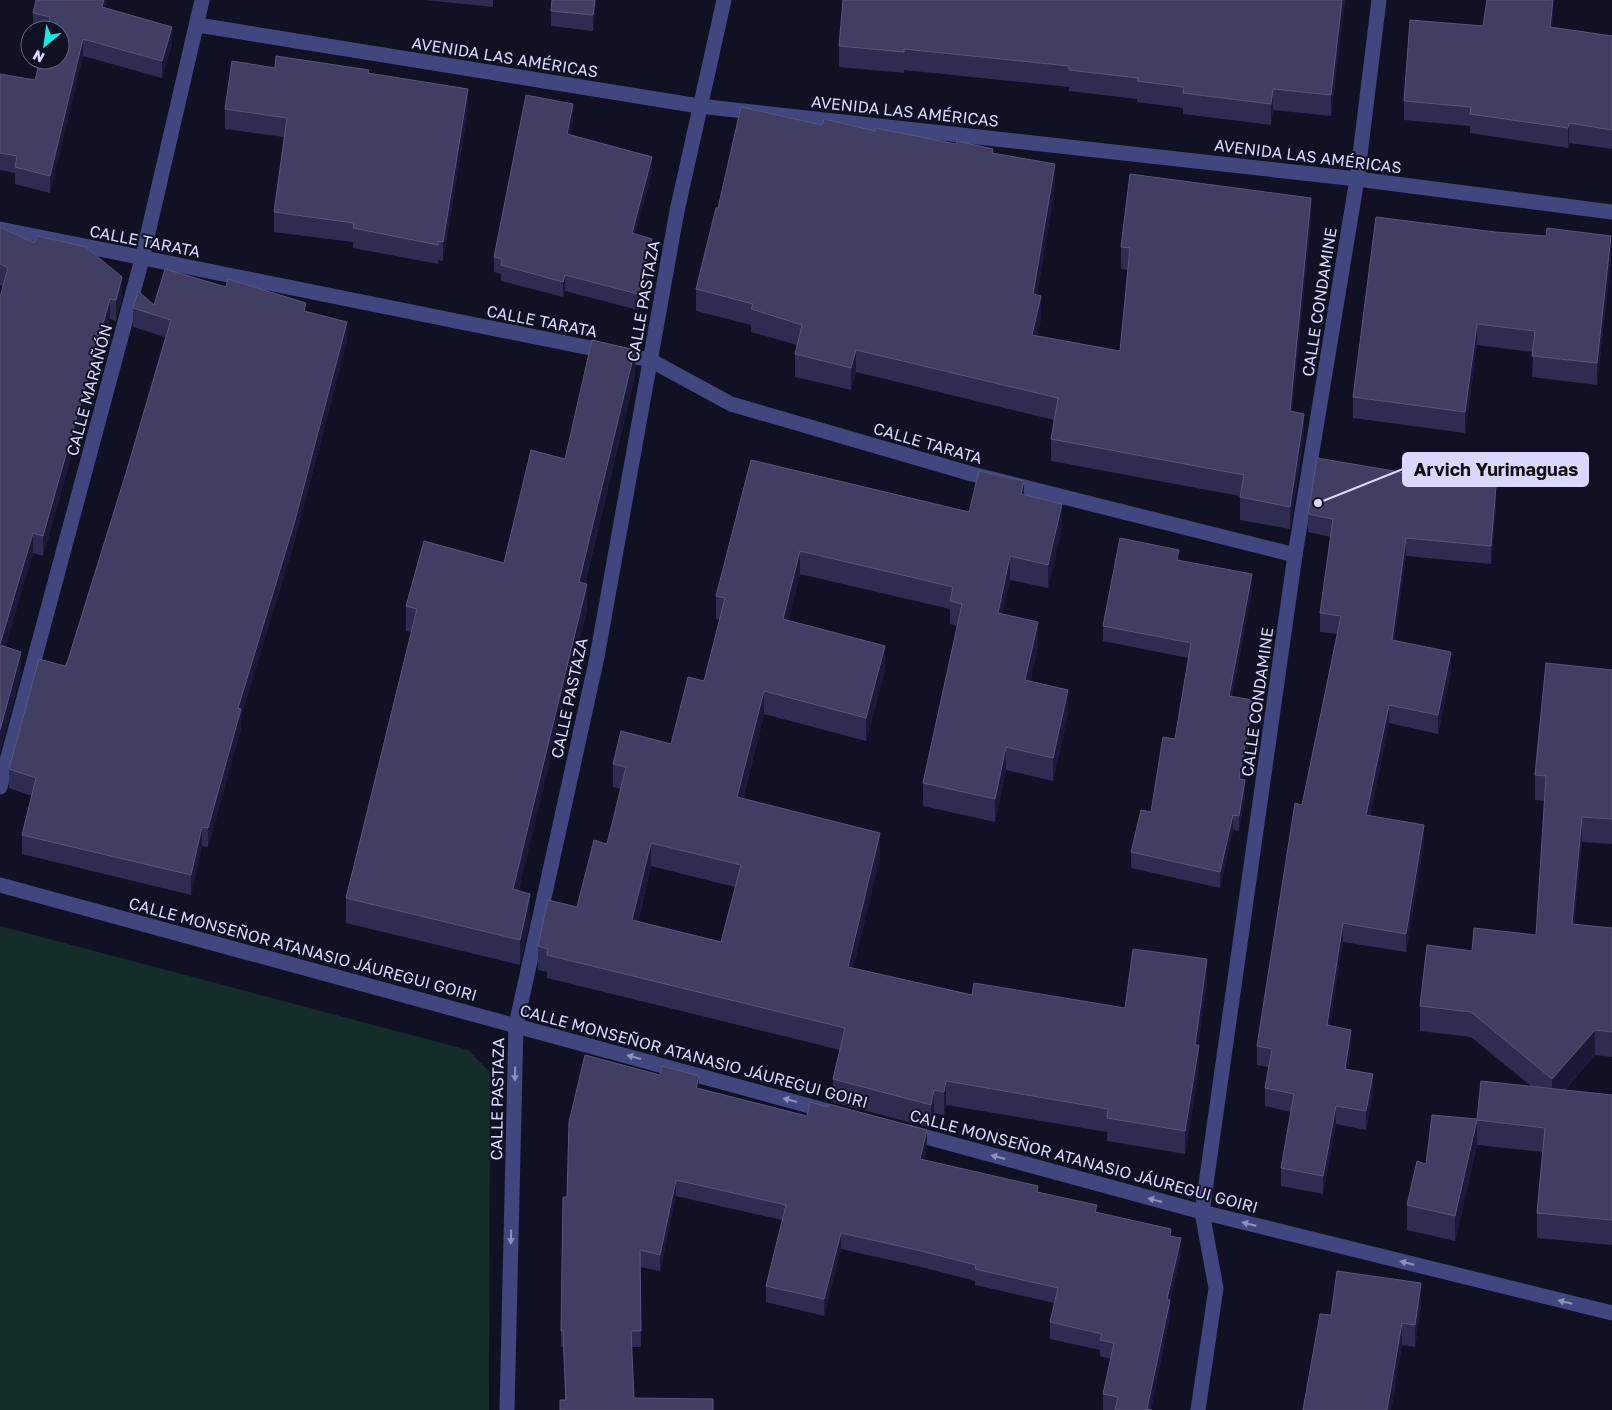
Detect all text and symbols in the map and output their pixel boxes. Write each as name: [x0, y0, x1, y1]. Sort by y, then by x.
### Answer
north arrow: [20, 20, 70, 70]
street label: AVENIDA LAS AMÉRICAS: [410, 32, 600, 82]
text: N: [30, 47, 47, 67]
street label: AVENIDA LAS AMÉRICAS: [810, 91, 1000, 131]
street label: AVENIDA LAS AMÉRICAS: [1213, 135, 1403, 177]
street label: CALLE TARATA: [88, 220, 202, 262]
street label: CALLE CONDAMINE: [1297, 226, 1341, 378]
street label: CALLE PASTAZA: [622, 239, 664, 363]
street label: CALLE TARATA: [485, 300, 599, 342]
street label: CALLE MARAÑÓN: [62, 322, 116, 458]
street label: CALLE TARATA: [871, 418, 985, 468]
callout: Arvich Yurimaguas: [1403, 453, 1588, 486]
text: Arvich Yurimaguas: [1414, 458, 1578, 480]
street label: CALLE CONDAMINE: [1237, 626, 1277, 778]
street label: CALLE PASTAZA: [546, 636, 592, 760]
street label: CALLE MONSEÑOR ATANASIO JÁUREGUI GOIRI: [127, 893, 479, 1005]
street label: CALLE MONSEÑOR ATANASIO JÁUREGUI GOIRI: [518, 1000, 870, 1112]
street label: CALLE PASTAZA: [486, 1037, 508, 1161]
one-way arrow: [626, 1053, 641, 1061]
one-way arrow: [510, 1066, 518, 1082]
one-way arrow: [783, 1096, 798, 1104]
street label: CALLE MONSEÑOR ATANASIO JÁUREGUI GOIRI: [908, 1105, 1260, 1217]
one-way arrow: [990, 1152, 1005, 1160]
one-way arrow: [1147, 1195, 1162, 1203]
one-way arrow: [1242, 1220, 1257, 1228]
one-way arrow: [507, 1229, 515, 1245]
one-way arrow: [1399, 1259, 1414, 1267]
one-way arrow: [1557, 1298, 1572, 1306]

